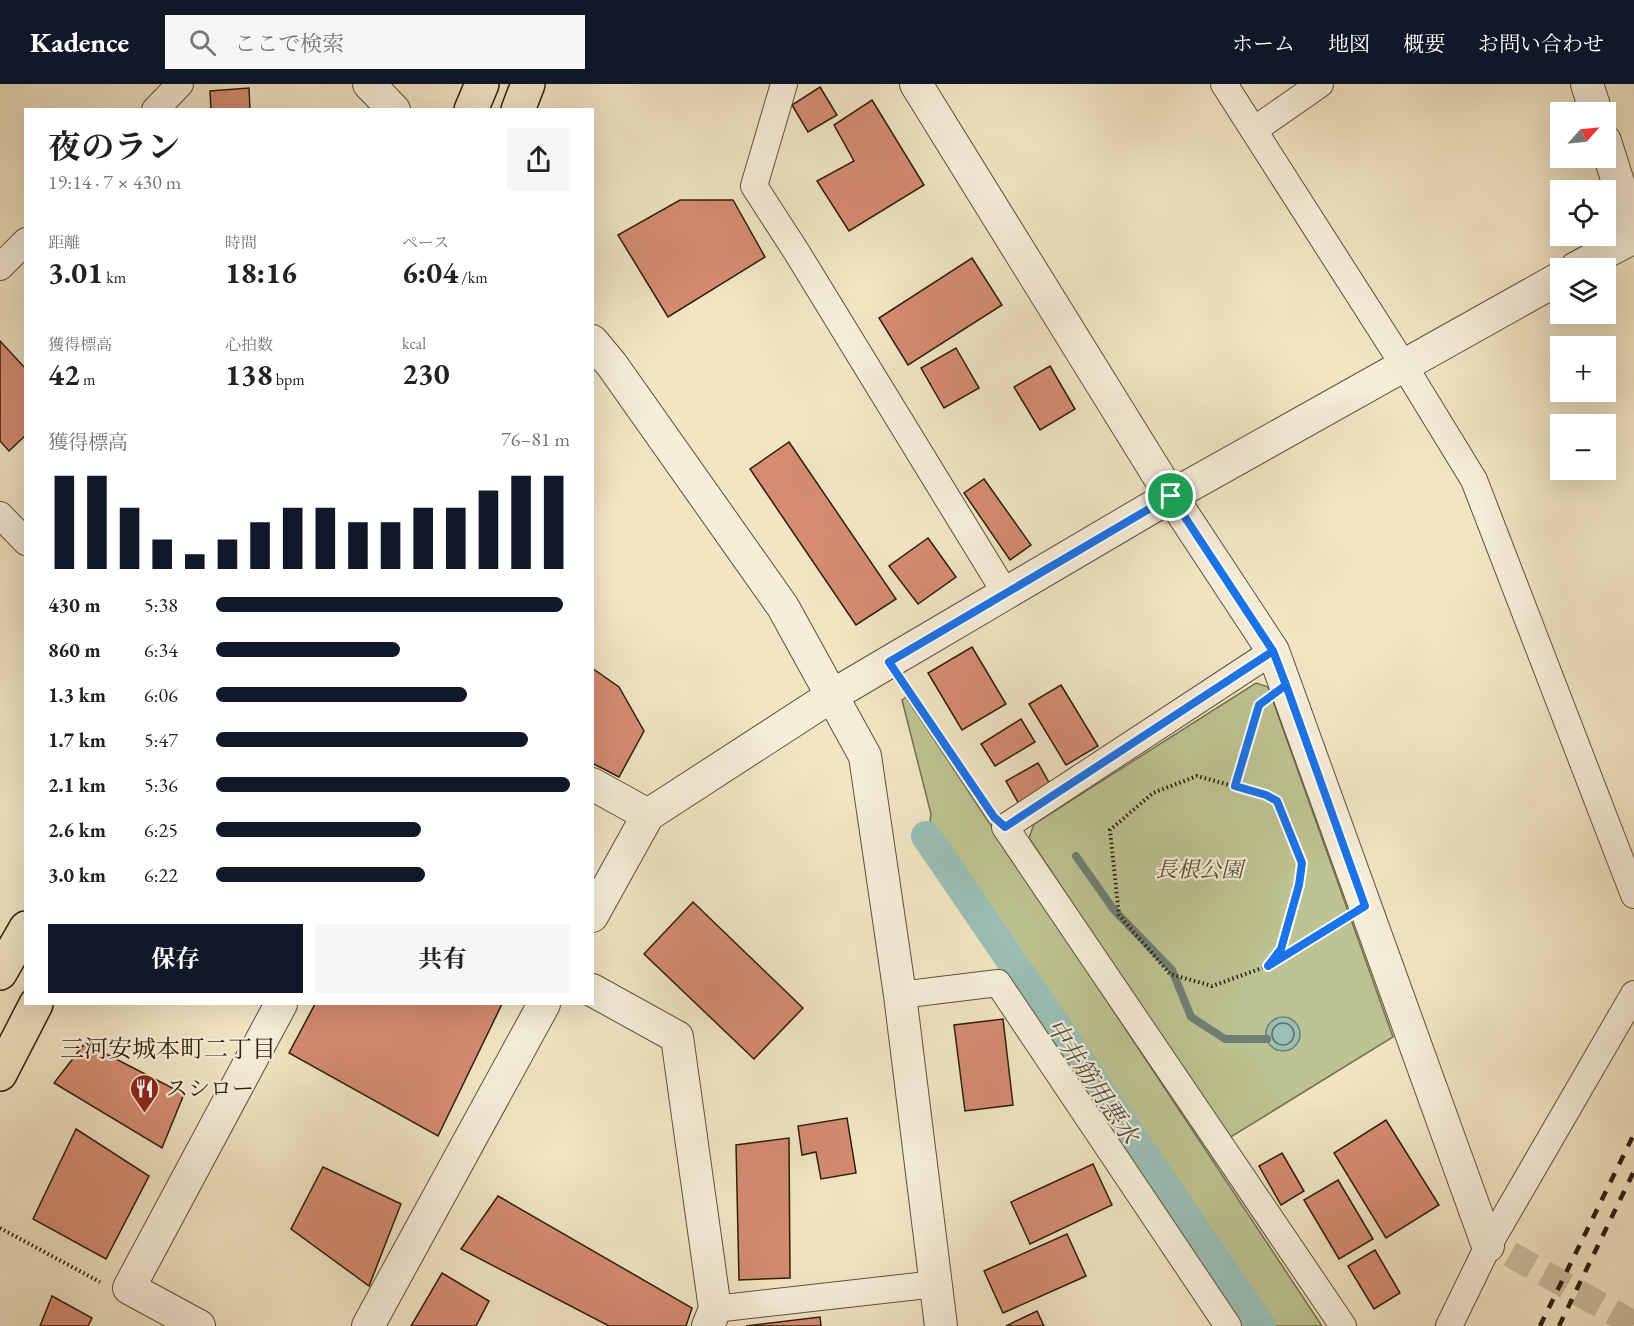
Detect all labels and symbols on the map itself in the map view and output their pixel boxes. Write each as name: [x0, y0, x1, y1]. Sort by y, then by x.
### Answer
north arrow: [1550, 102, 1616, 168]
pin: [1145, 470, 1196, 521]
park label: 長根公園: [1155, 855, 1246, 884]
water label: 中井筋用悪水: [1040, 1013, 1147, 1151]
district label: 三河安城本町二丁目: [60, 1033, 276, 1064]
restaurant icon: スシロー: [129, 1072, 161, 1114]
place label: スシロー: [166, 1074, 254, 1103]

